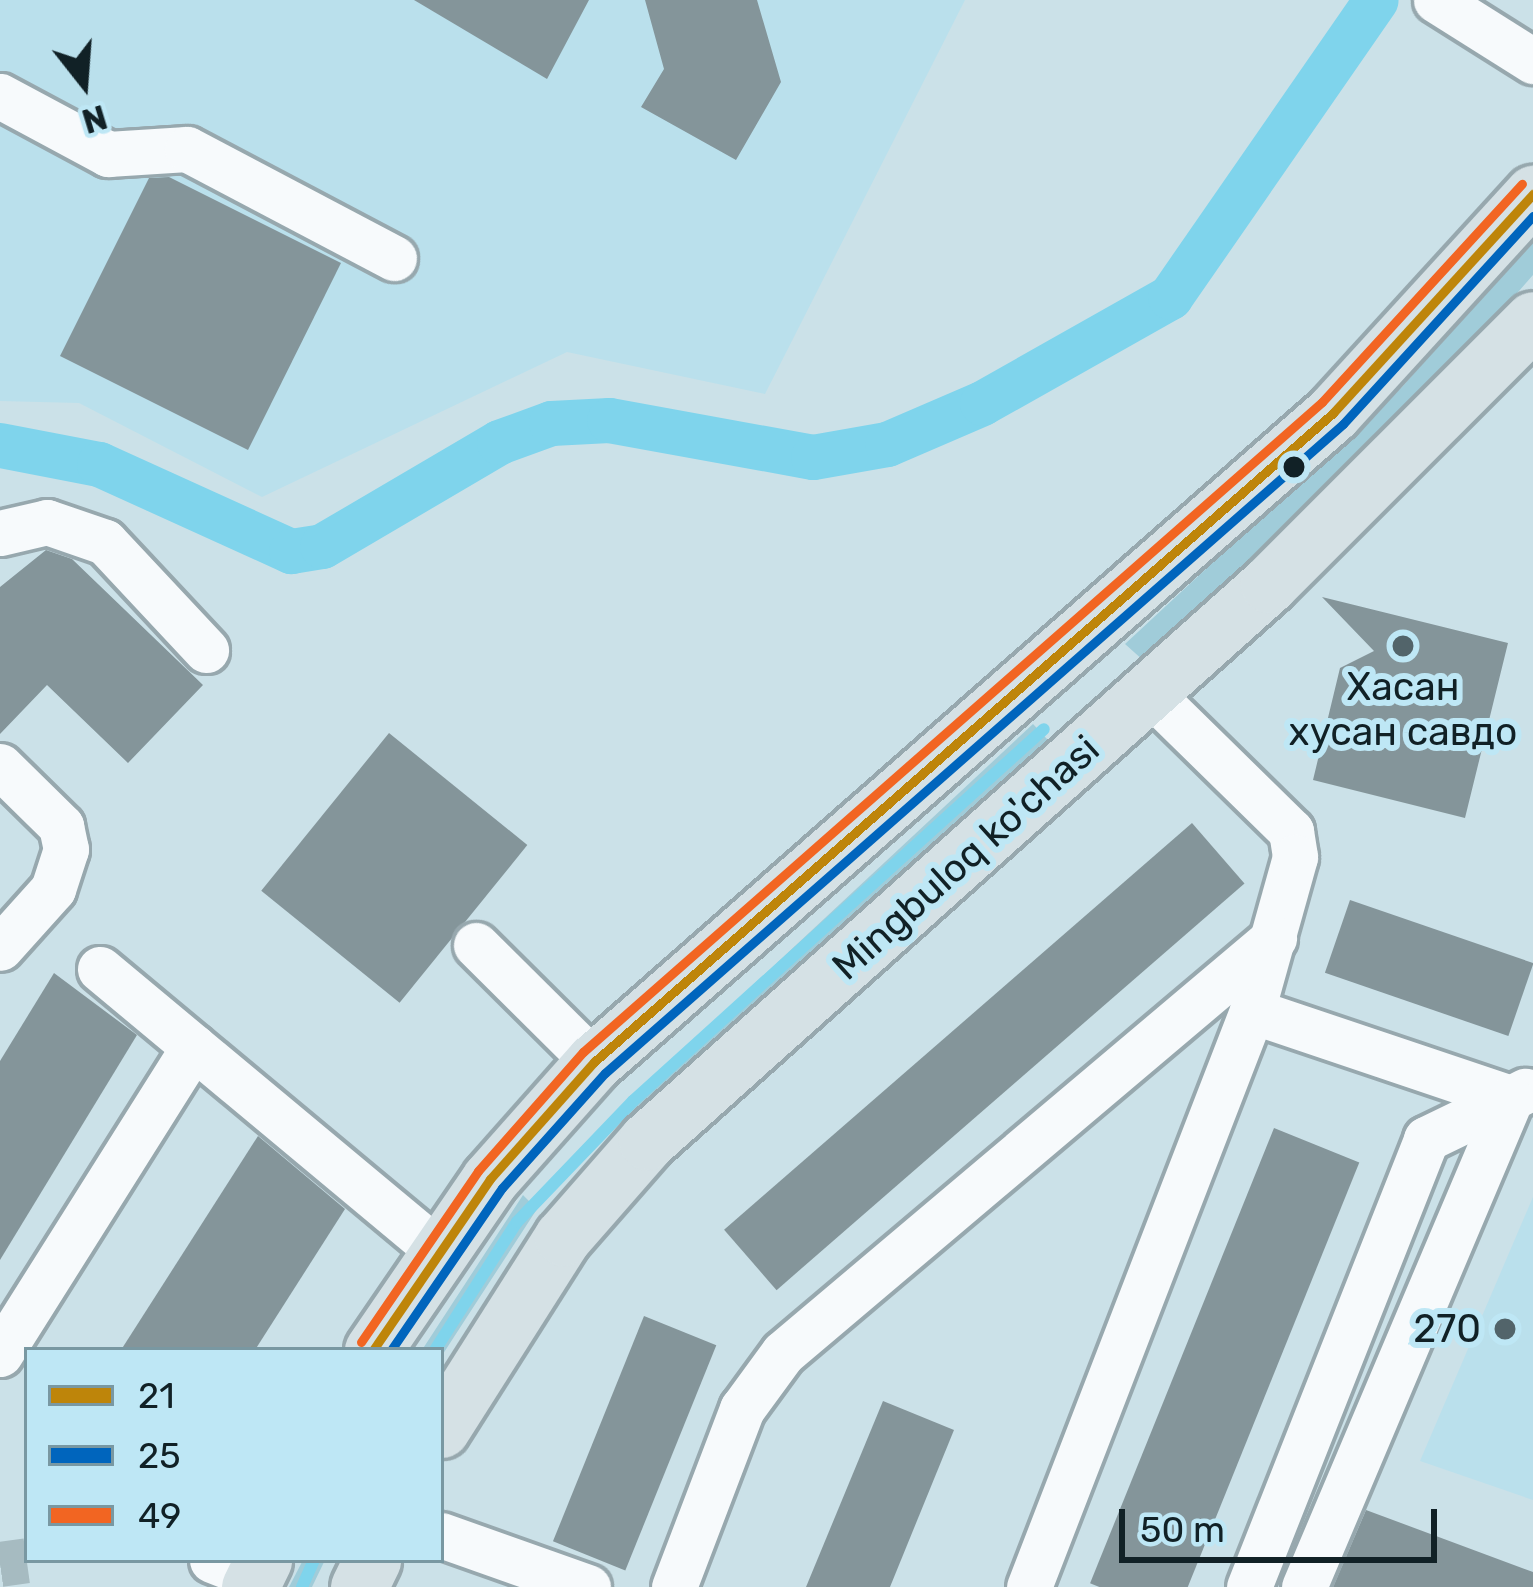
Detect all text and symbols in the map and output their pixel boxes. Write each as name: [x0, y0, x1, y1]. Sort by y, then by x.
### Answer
north arrow: [24, 24, 144, 144]
text: N: [78, 97, 112, 141]
unlabelled marker: [1283, 456, 1305, 478]
marker: Хасан хусан савдо: [1390, 633, 1416, 659]
place label: Хасан хусан савдо: [1289, 665, 1517, 756]
street label: Mingbuloq ko'chasi: [823, 726, 1109, 990]
place label: 270: [1413, 1306, 1481, 1352]
marker: 270: [1492, 1316, 1518, 1342]
legend: [24, 1347, 444, 1563]
text: 21: [138, 1374, 175, 1417]
text: 25: [138, 1434, 181, 1477]
scale bar: [1125, 1485, 1443, 1559]
text: 49: [138, 1494, 181, 1537]
text: 50 m: [1140, 1508, 1225, 1551]

